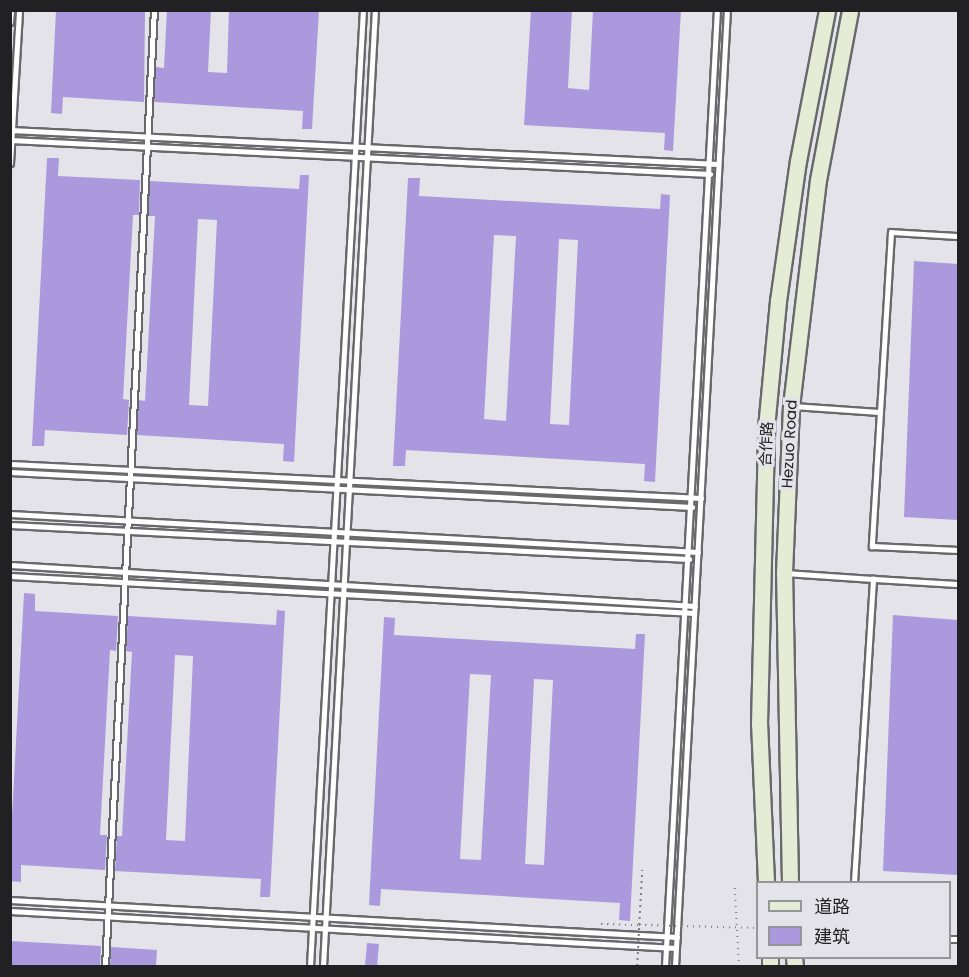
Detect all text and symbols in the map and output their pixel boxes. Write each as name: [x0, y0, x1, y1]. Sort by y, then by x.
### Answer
street label: Hezuo Road: [778, 399, 800, 489]
street label: 合作路: [756, 421, 776, 467]
legend: [756, 881, 951, 959]
text: 道路: [814, 894, 850, 919]
text: 建筑: [814, 924, 850, 949]

